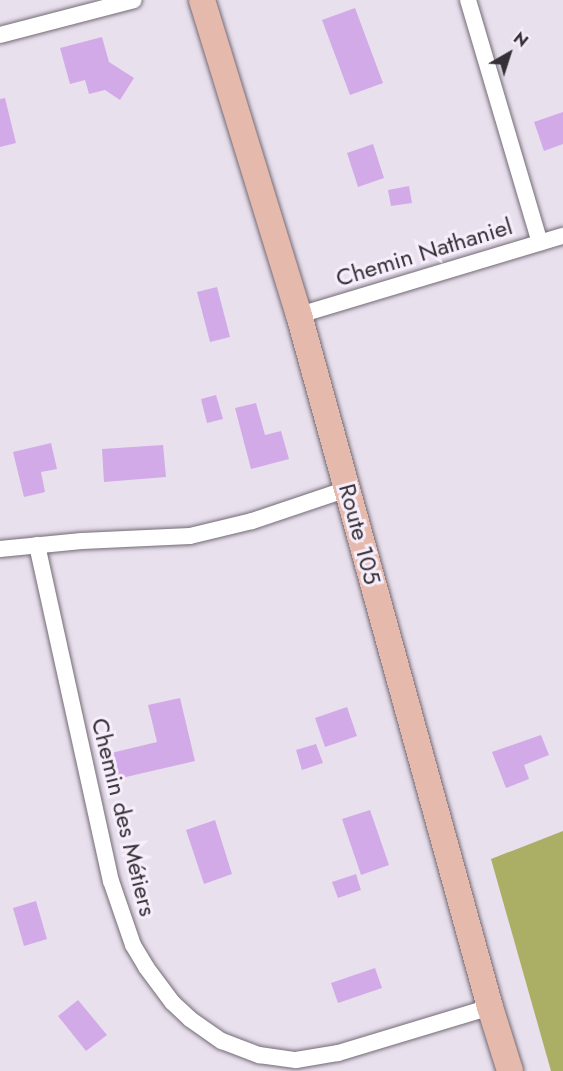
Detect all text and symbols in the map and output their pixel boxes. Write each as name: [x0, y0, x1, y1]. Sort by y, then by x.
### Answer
north arrow: [479, 24, 539, 84]
text: N: [508, 27, 533, 53]
street label: Chemin Nathaniel: [332, 211, 516, 293]
street label: Route 105: [333, 480, 387, 588]
street label: Chemin des Métiers: [85, 715, 163, 919]

